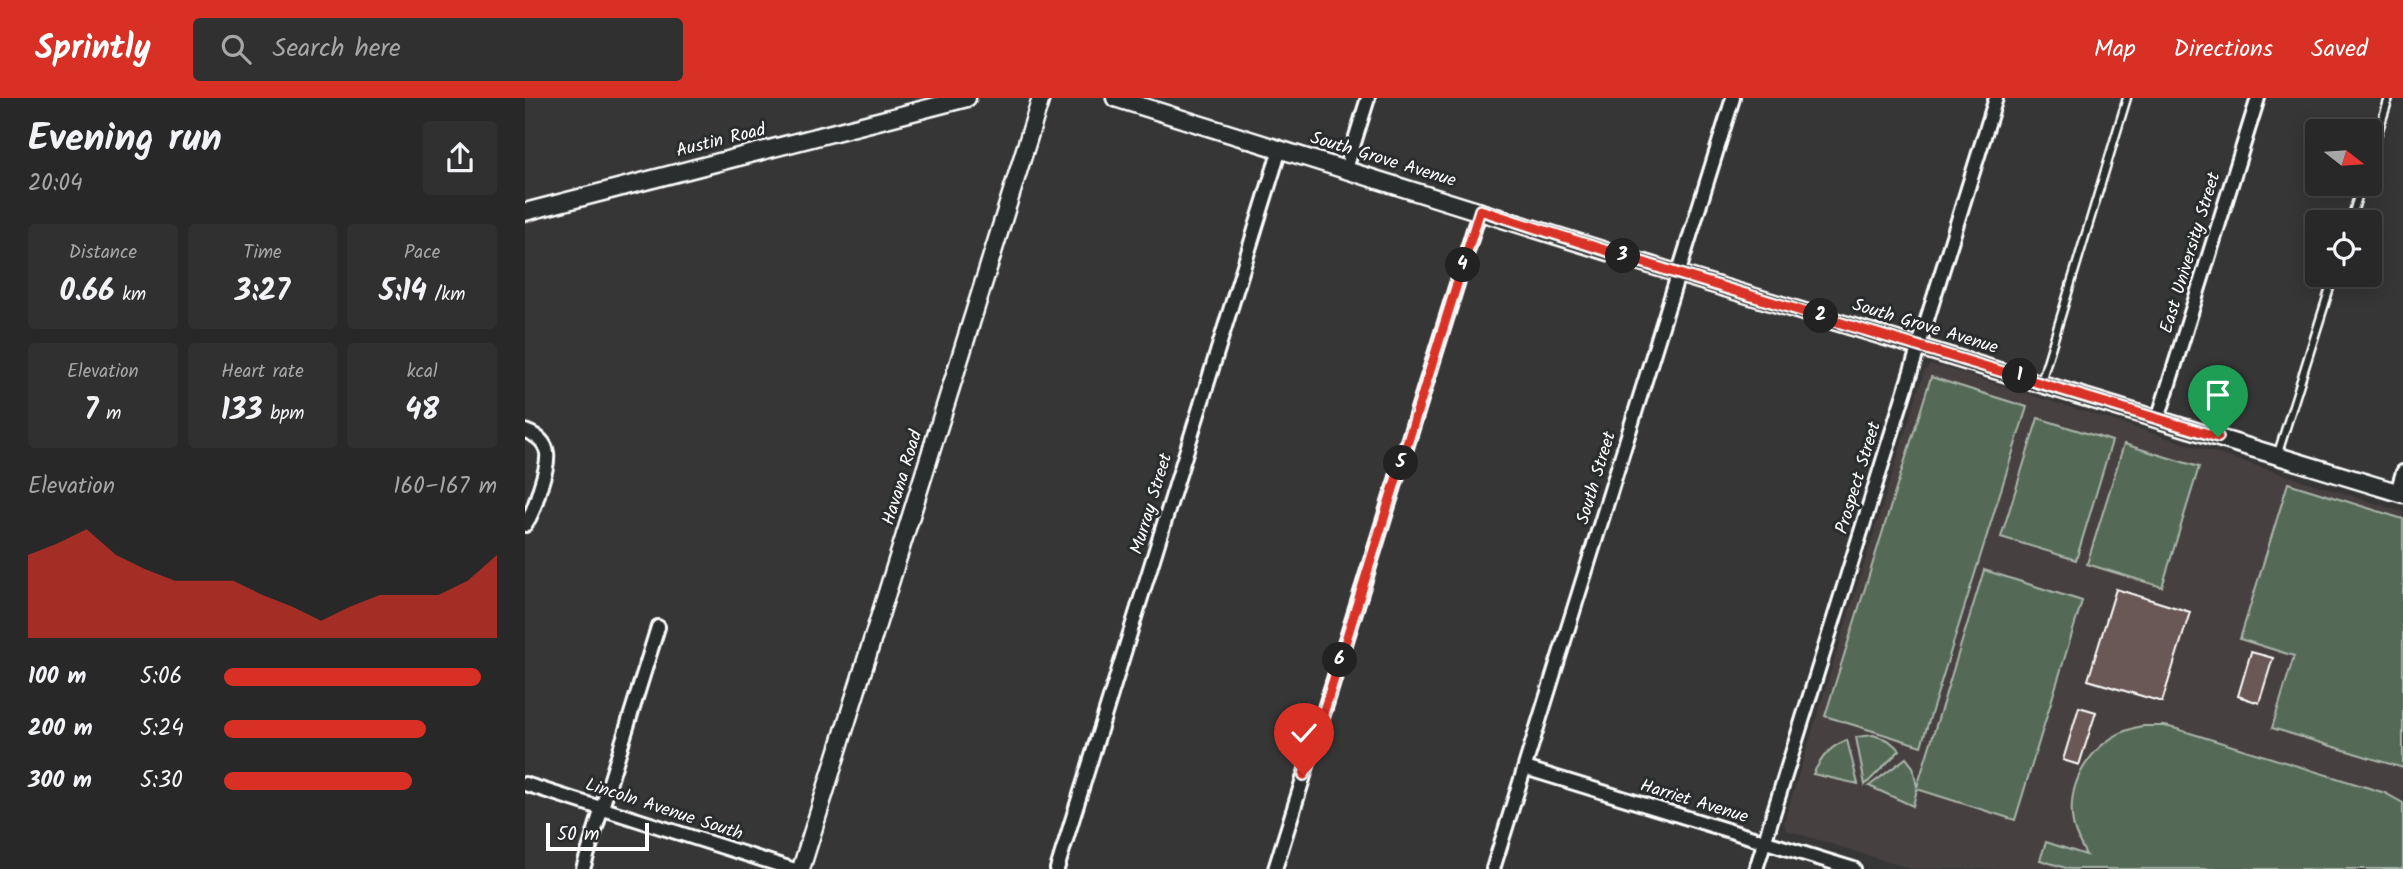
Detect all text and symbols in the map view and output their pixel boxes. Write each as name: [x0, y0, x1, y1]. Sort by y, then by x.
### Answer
search box: [193, 18, 683, 81]
text: Sprintly: [35, 23, 151, 76]
text: Search here: [273, 28, 401, 70]
icon: search: [217, 30, 255, 68]
text: Map: [2094, 30, 2136, 69]
text: Directions: [2174, 30, 2273, 69]
text: Saved: [2311, 30, 2368, 69]
text: Evening run: [28, 110, 222, 170]
street label: Austin Road: [673, 116, 770, 166]
north arrow: [2305, 119, 2382, 196]
map controls: [2305, 119, 2382, 287]
button: share: [423, 121, 497, 195]
street label: South Grove Avenue: [1306, 124, 1460, 196]
text: 20:04: [28, 166, 83, 202]
street label: East University Street: [2153, 168, 2230, 337]
button: locate: [2305, 210, 2382, 287]
text: Distance: [69, 238, 137, 268]
text: Time: [243, 238, 282, 268]
text: Pace: [404, 238, 440, 268]
pin: 3: [1605, 238, 1641, 274]
text: 3: [1617, 240, 1628, 270]
pin: 4: [1445, 248, 1481, 282]
text: 4: [1457, 249, 1468, 279]
text: 0.66: [59, 268, 115, 316]
text: 3:27: [235, 268, 290, 316]
text: 5:14: [379, 268, 427, 316]
text: km: [115, 280, 146, 310]
text: /km: [427, 280, 465, 310]
street label: South Grove Avenue: [1848, 291, 2002, 363]
pin: 2: [1803, 298, 1839, 333]
text: 2: [1815, 300, 1826, 330]
text: Elevation: [67, 357, 139, 387]
text: Heart rate: [221, 357, 304, 387]
text: kcal: [407, 357, 438, 387]
pin: 1: [2003, 358, 2037, 394]
text: 1: [2017, 360, 2022, 390]
pin: [2188, 365, 2248, 437]
icon: arrive: [2199, 376, 2237, 414]
text: 7: [84, 387, 99, 435]
text: 133: [221, 387, 263, 435]
text: 48: [405, 387, 439, 435]
text: m: [99, 399, 121, 429]
text: bpm: [263, 399, 304, 429]
street label: Prospect Street: [1828, 417, 1890, 538]
street label: Havana Road: [875, 426, 931, 529]
street label: South Street: [1569, 427, 1625, 528]
pin: 5: [1383, 446, 1419, 480]
text: 5: [1396, 447, 1405, 477]
street label: Murray Street: [1123, 449, 1181, 558]
text: Elevation: [28, 469, 115, 505]
text: 160–167 m: [393, 469, 497, 505]
pin: 6: [1323, 642, 1357, 678]
text: 6: [1334, 644, 1345, 674]
text: 100 m: [28, 659, 86, 695]
text: 5:06: [140, 659, 182, 695]
pin: [1274, 703, 1334, 775]
text: 200 m: [28, 711, 93, 747]
text: 5:24: [140, 711, 184, 747]
icon: check: [1285, 714, 1323, 752]
text: 300 m: [28, 763, 92, 799]
text: 5:30: [140, 763, 183, 799]
street label: Lincoln Avenue South: [581, 771, 747, 849]
street label: Harriet Avenue: [1636, 772, 1752, 832]
scale bar: [546, 820, 649, 852]
text: 50 m: [557, 820, 599, 850]

